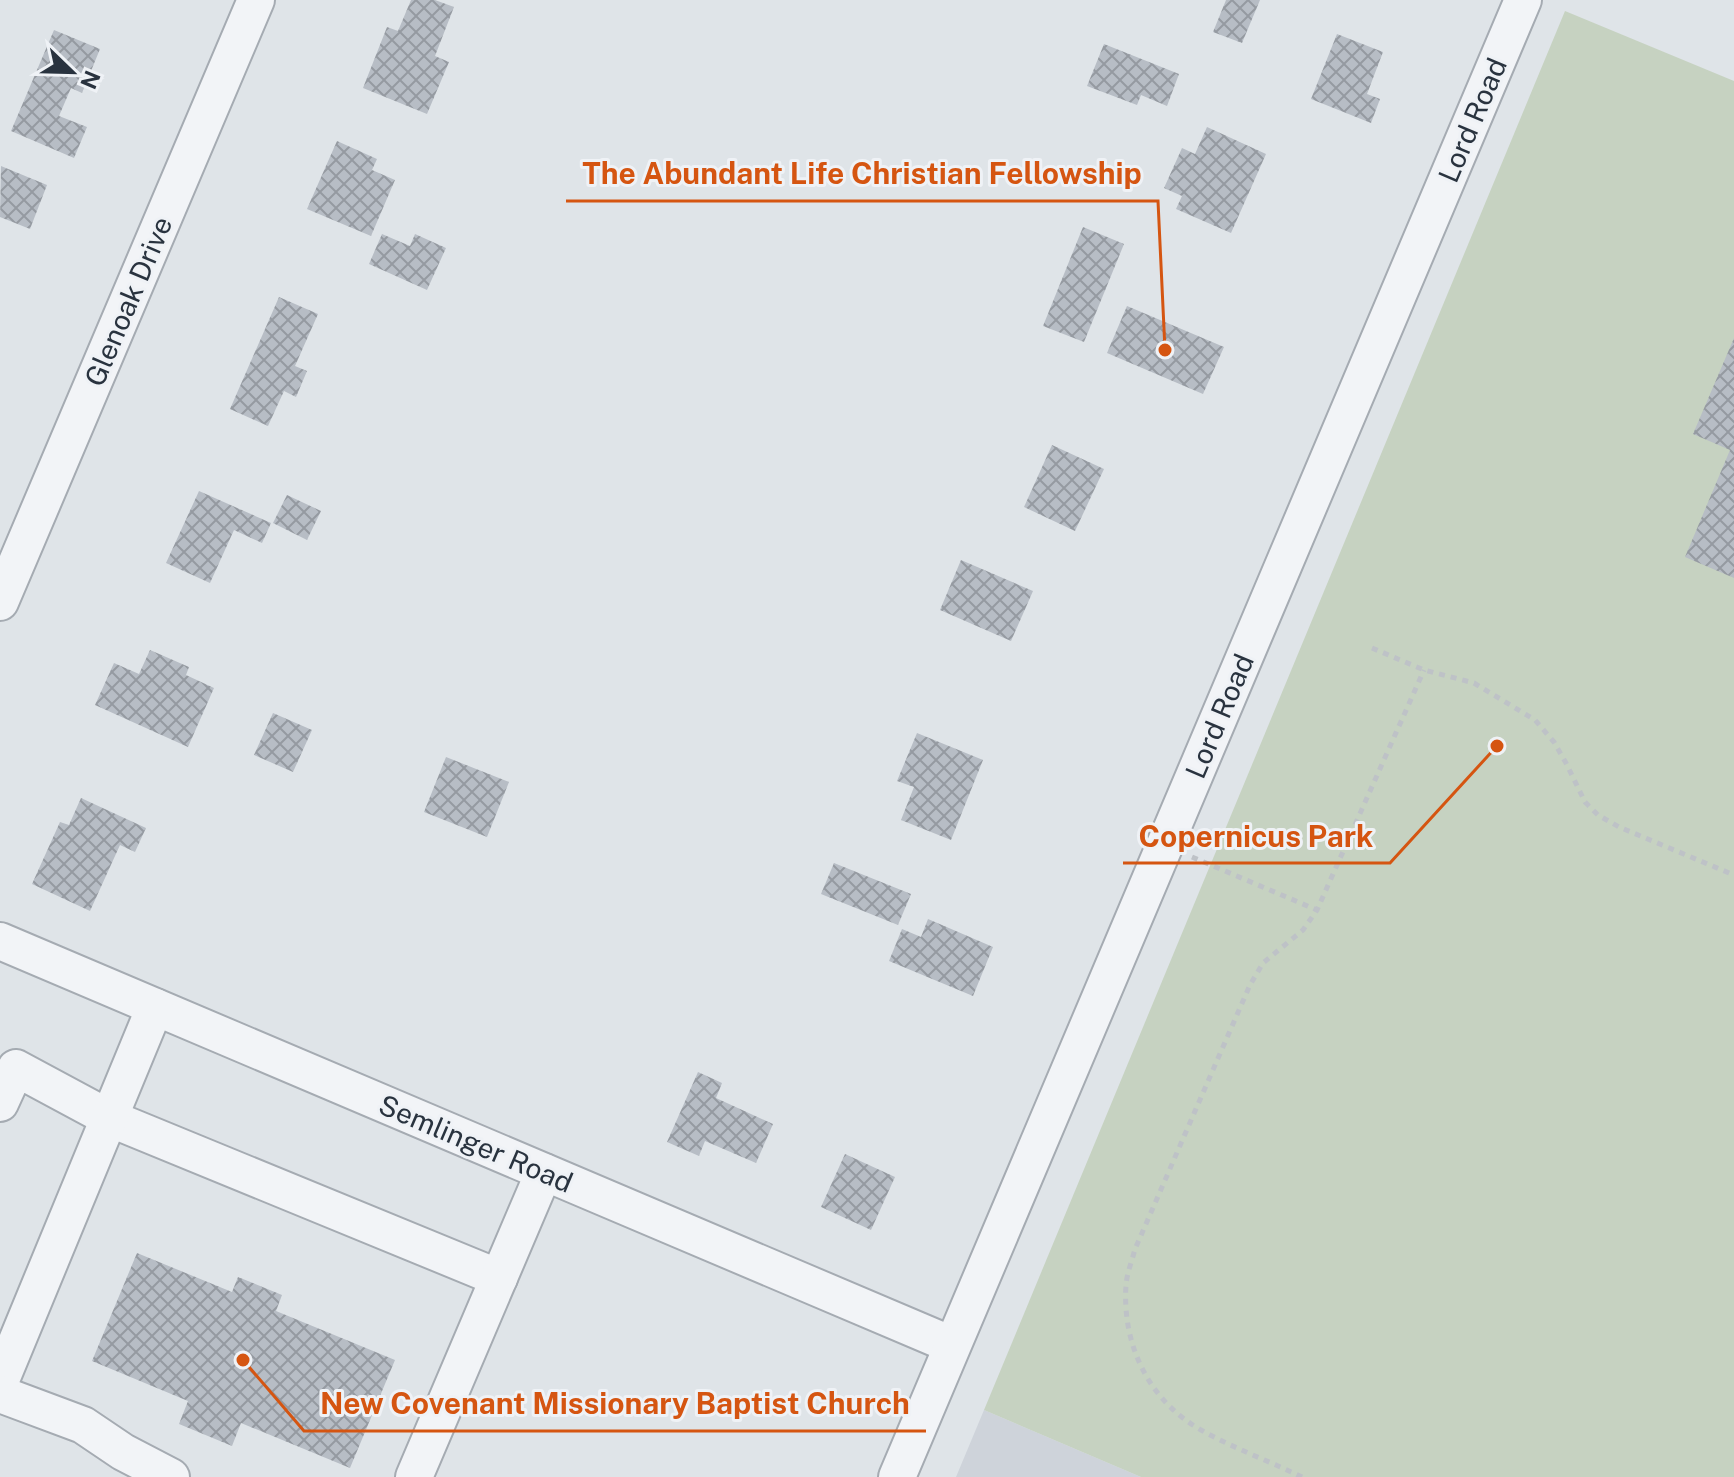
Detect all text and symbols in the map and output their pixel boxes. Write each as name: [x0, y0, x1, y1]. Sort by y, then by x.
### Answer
north arrow: [32, 32, 112, 112]
street label: Lord Road: [1431, 53, 1513, 187]
text: N: [75, 67, 106, 93]
callout: The Abundant Life Christian Fellowship: [566, 147, 1158, 201]
text: The Abundant Life Christian Fellowship: [582, 155, 1142, 191]
street label: Glenoak Drive: [77, 211, 179, 391]
street label: Lord Road: [1178, 649, 1260, 783]
callout: Copernicus Park: [1123, 809, 1390, 863]
text: Copernicus Park: [1139, 818, 1373, 854]
street label: Semlinger Road: [374, 1087, 578, 1199]
callout: New Covenant Missionary Baptist Church: [304, 1377, 926, 1431]
text: New Covenant Missionary Baptist Church: [320, 1385, 910, 1421]

